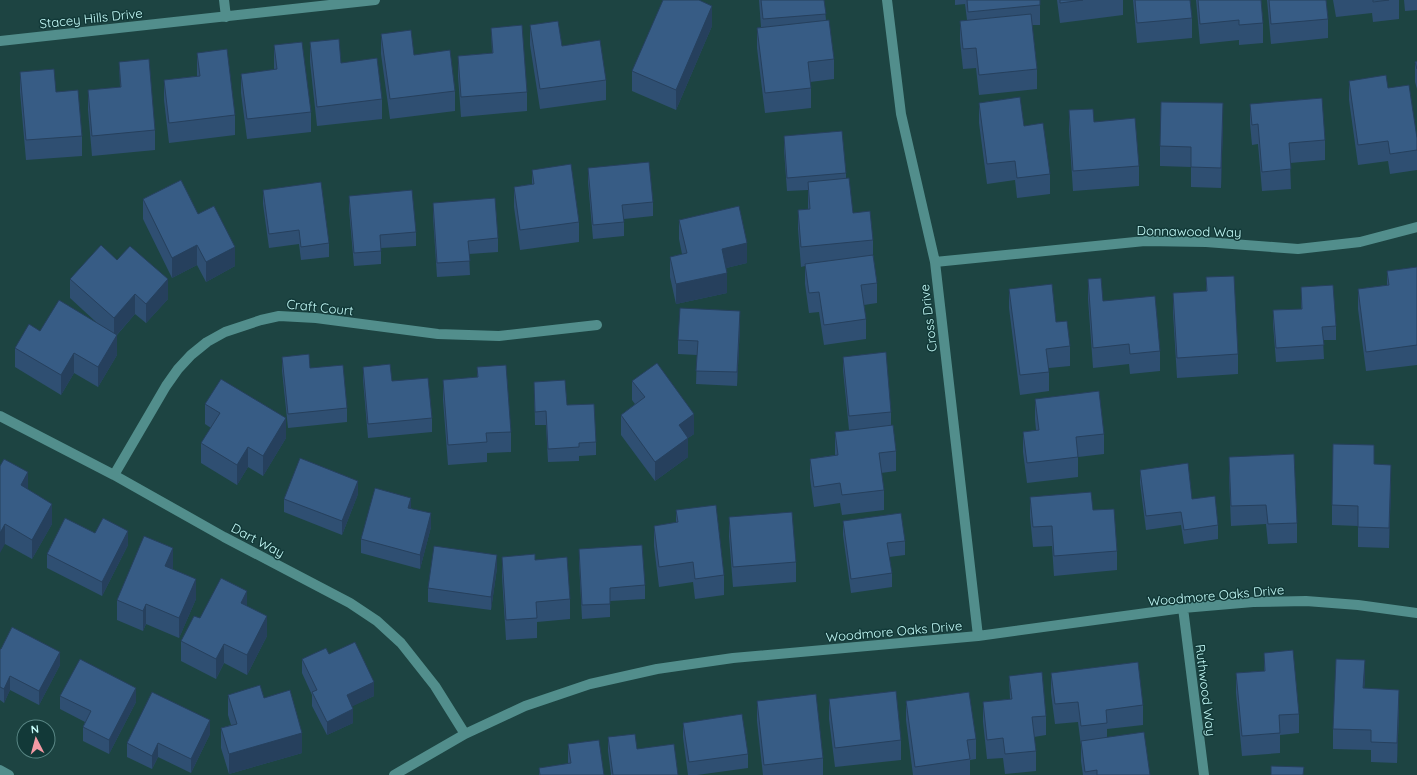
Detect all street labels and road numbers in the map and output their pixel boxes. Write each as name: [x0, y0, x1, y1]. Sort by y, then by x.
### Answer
street label: Stacey Hills Drive: [39, 5, 143, 31]
street label: Donnawood Way: [1136, 222, 1242, 240]
street label: Cross Drive: [916, 283, 940, 353]
street label: Craft Court: [286, 296, 354, 318]
street label: Dart Way: [229, 519, 287, 561]
street label: Woodmore Oaks Drive: [1147, 581, 1285, 609]
street label: Woodmore Oaks Drive: [825, 617, 963, 645]
street label: Ruthwood Way: [1192, 643, 1220, 737]

